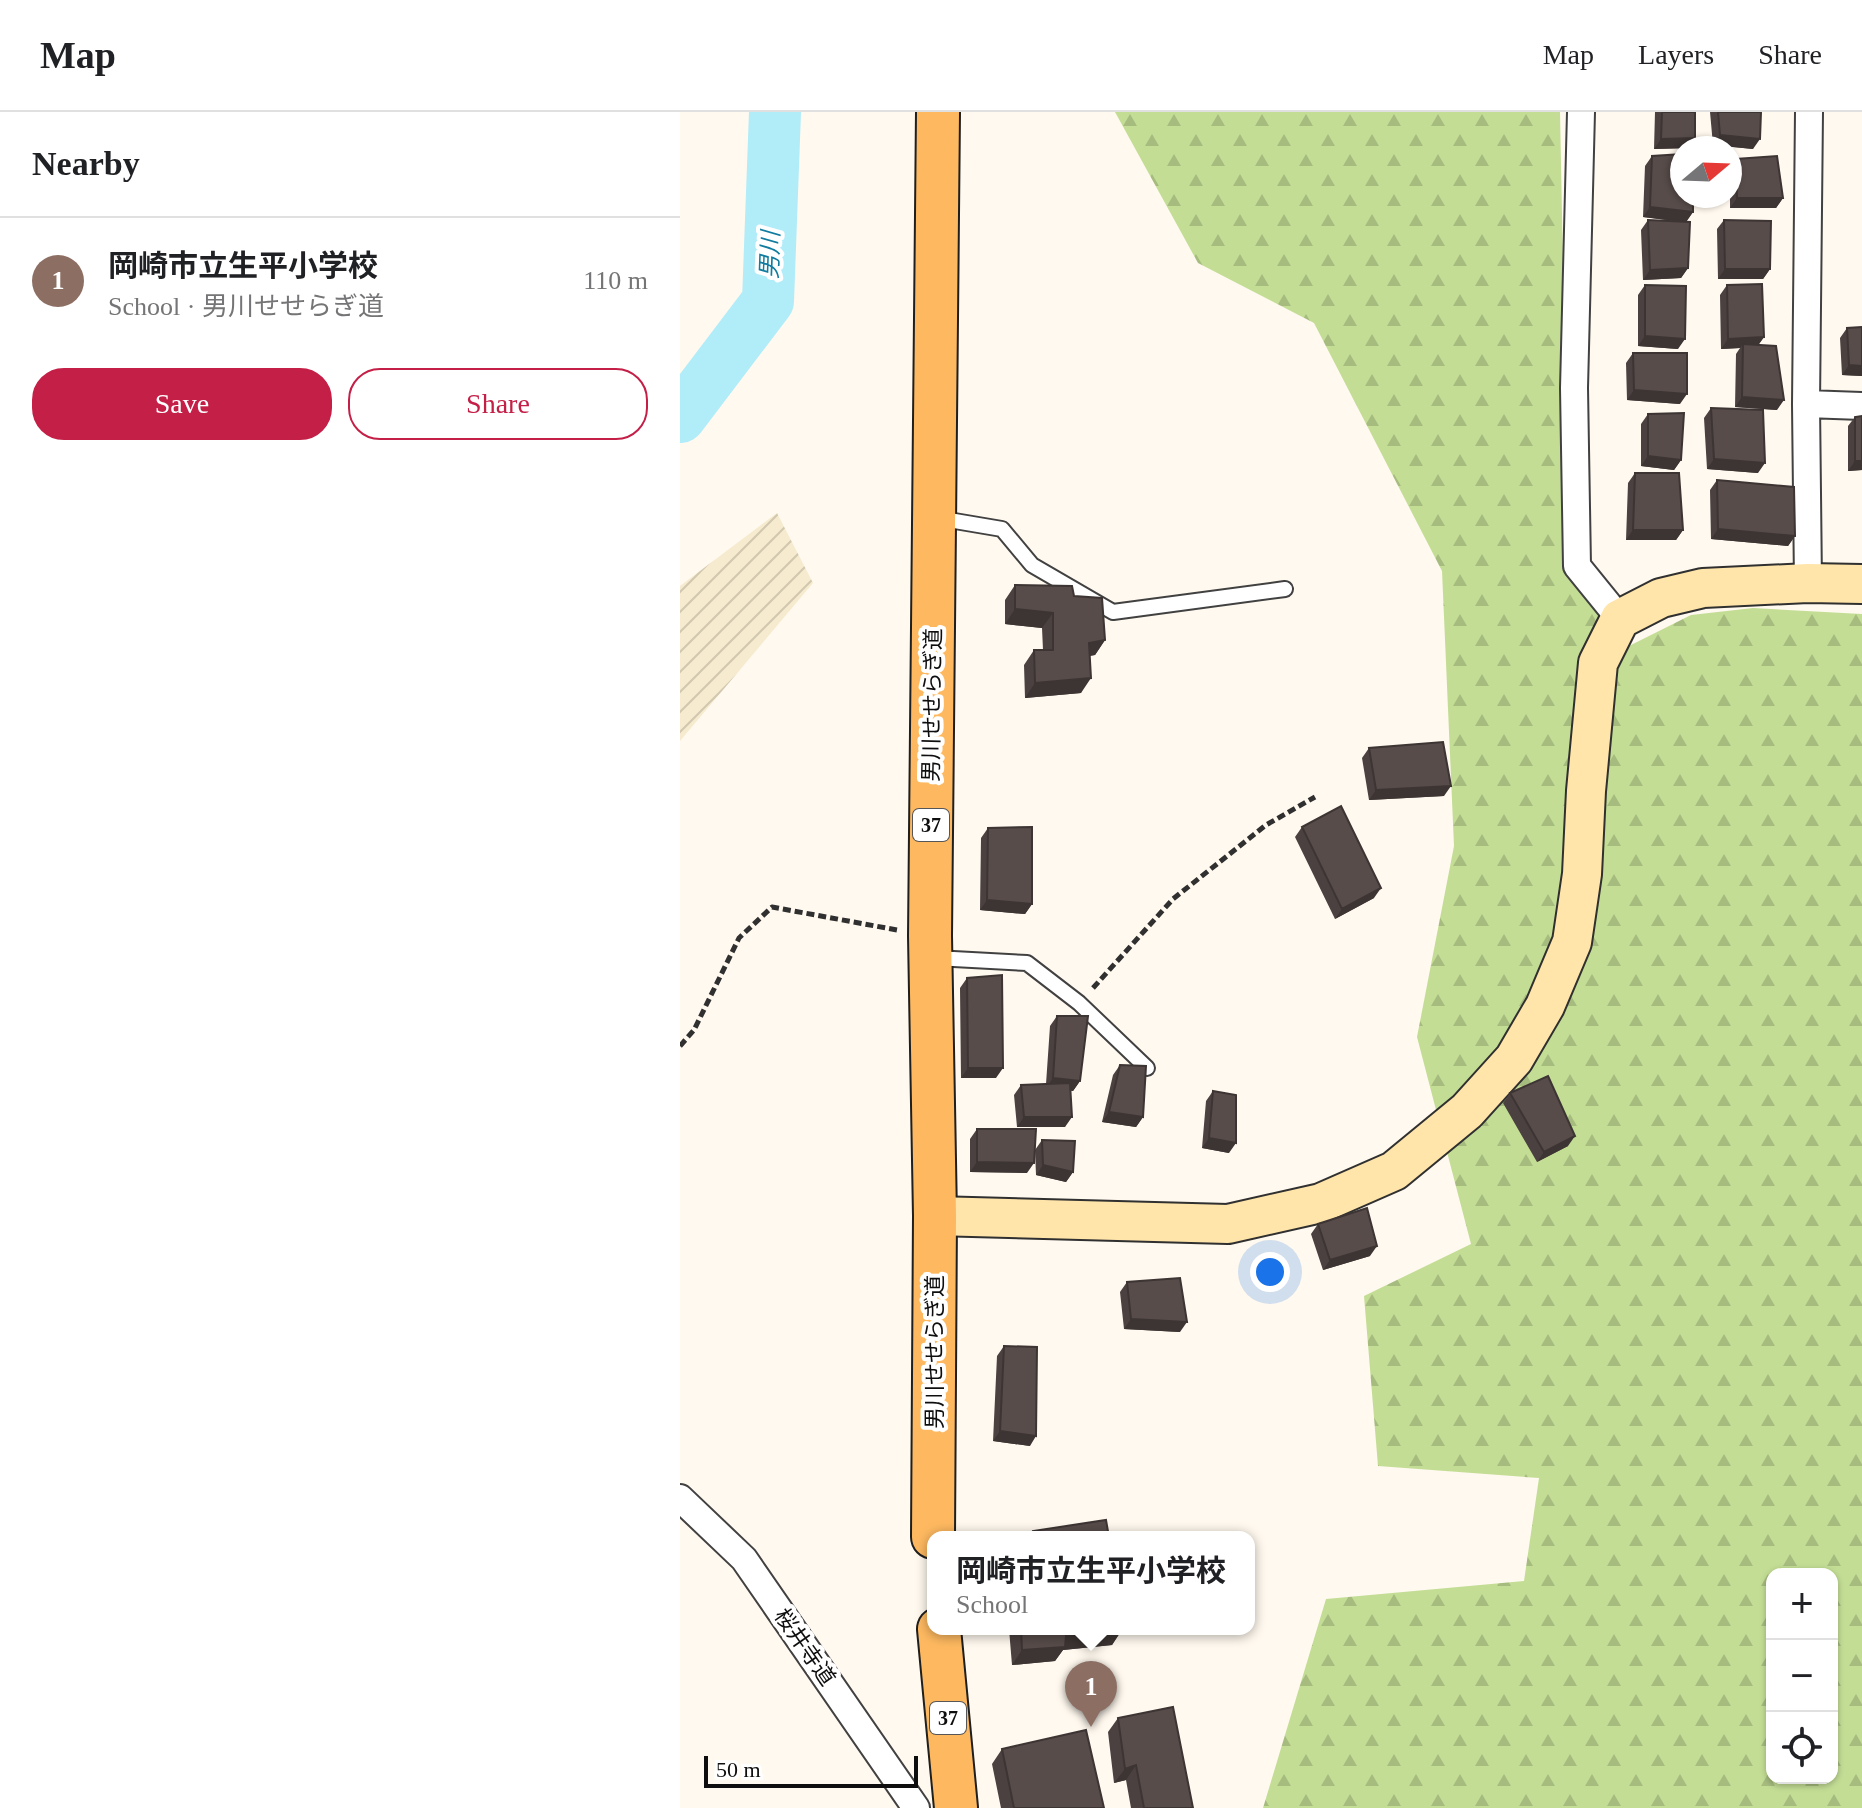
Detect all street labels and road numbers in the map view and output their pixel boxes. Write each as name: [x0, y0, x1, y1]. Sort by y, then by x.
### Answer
street label: 男川せせらぎ道: [918, 628, 946, 782]
road number: 37: [913, 809, 949, 841]
street label: 男川せせらぎ道: [922, 1275, 947, 1429]
street label: 桜井寺道: [770, 1604, 840, 1690]
road number: 37: [930, 1702, 966, 1734]

